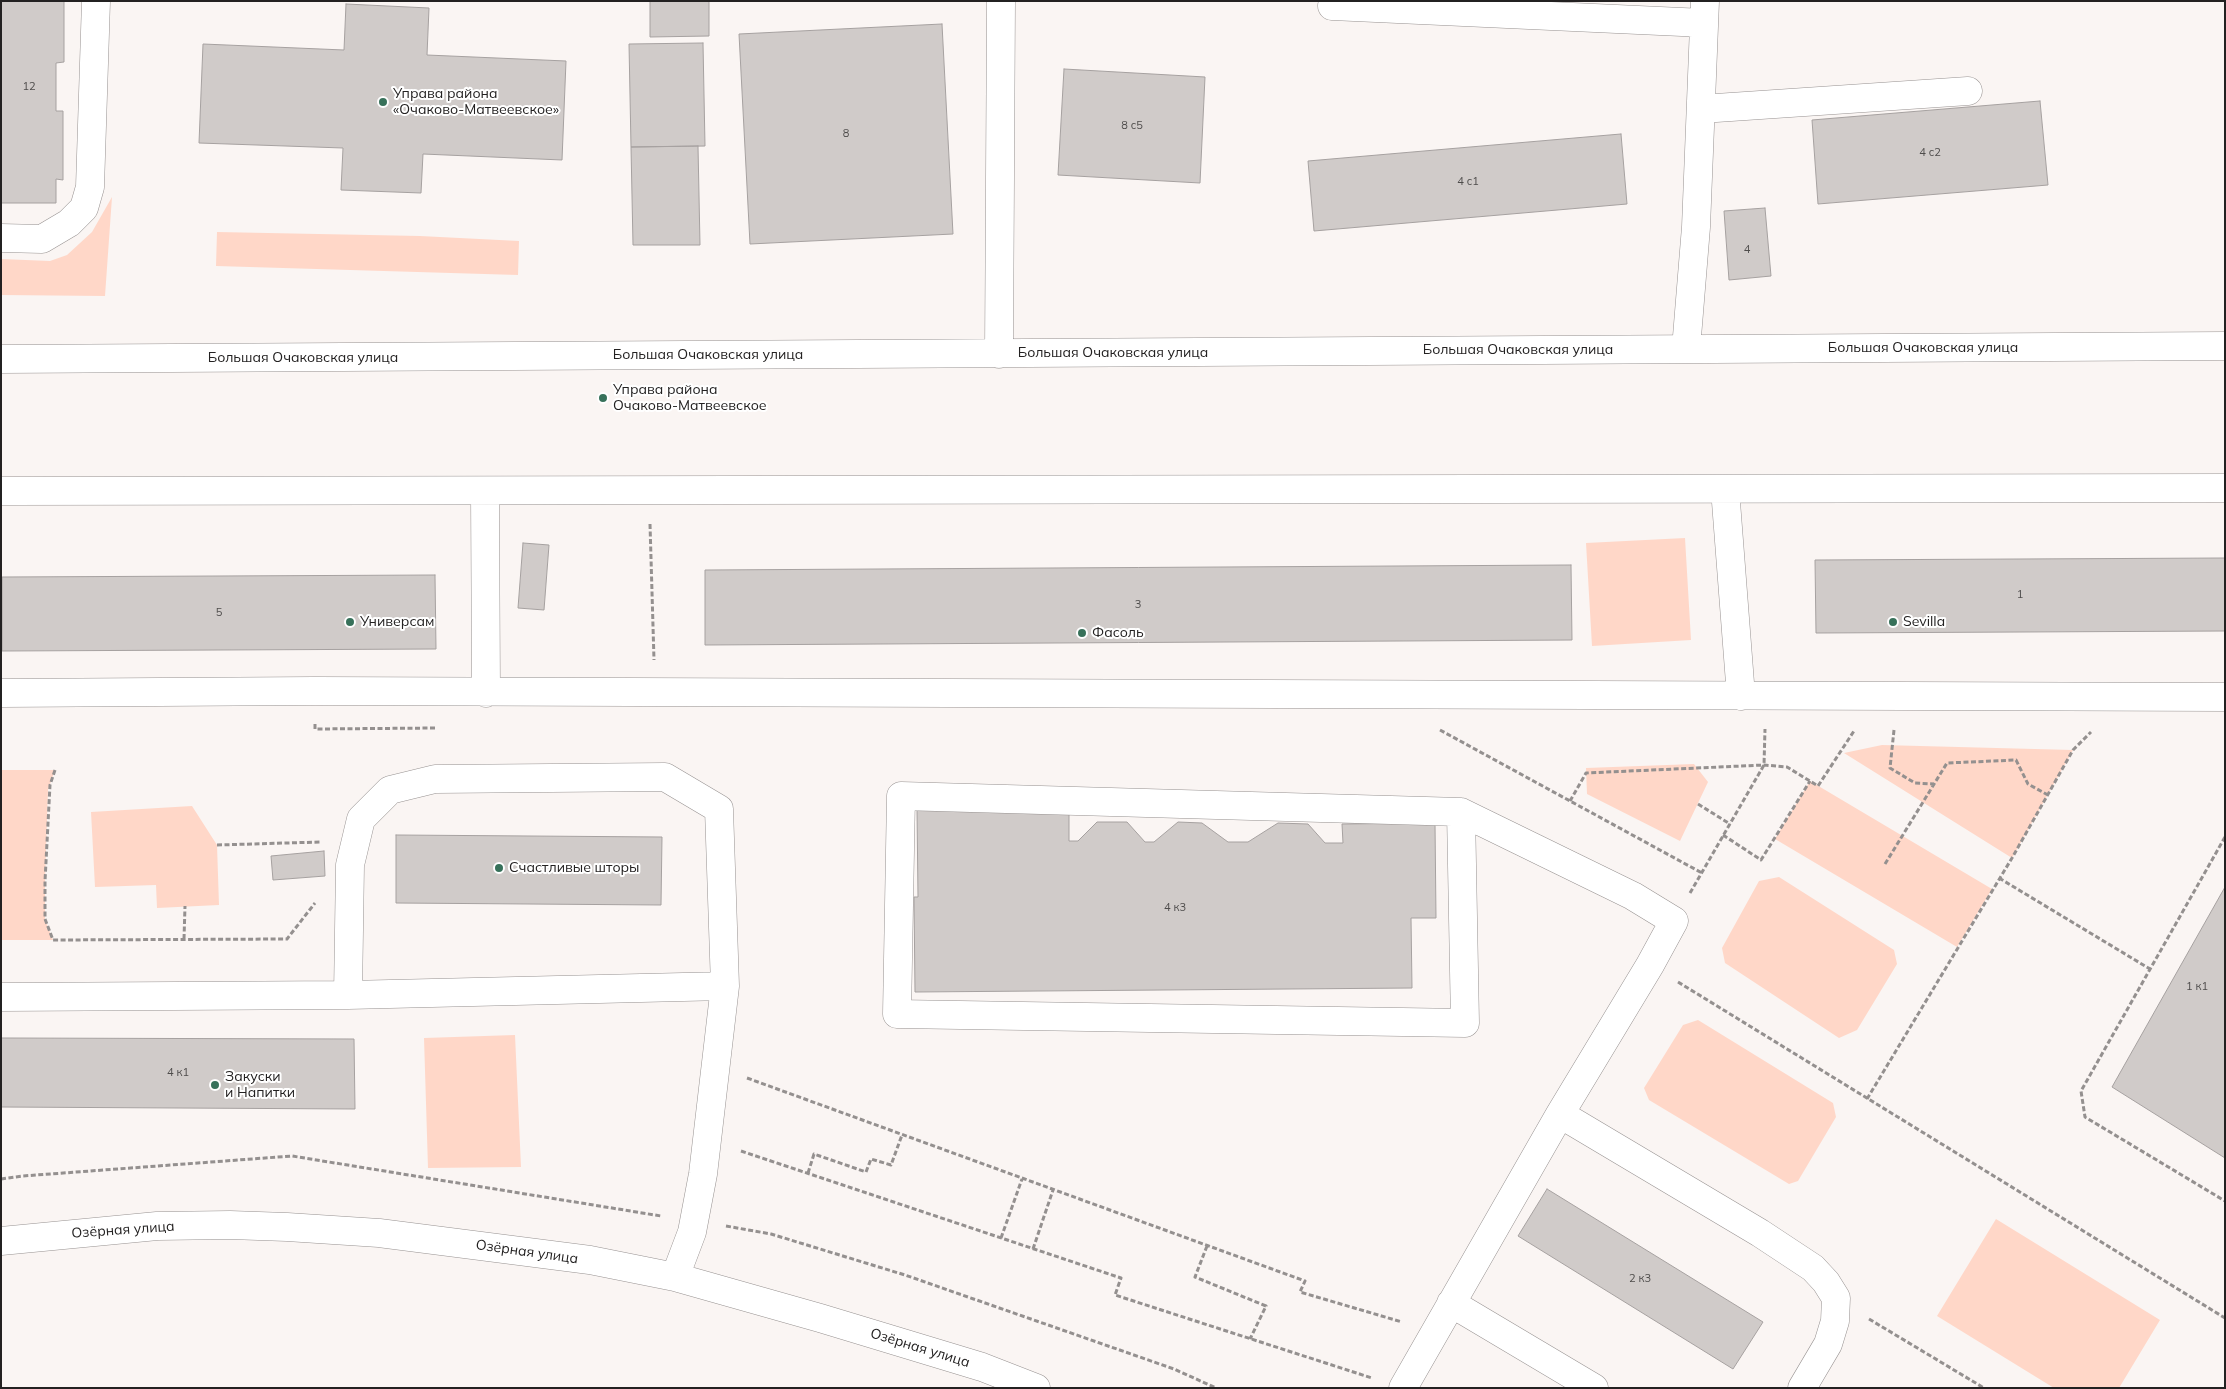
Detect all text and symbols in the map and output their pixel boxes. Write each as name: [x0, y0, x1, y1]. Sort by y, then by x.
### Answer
house number: 12: [22, 80, 36, 94]
place label: Управа района «Очаково-Матвеевское»: [393, 86, 559, 118]
marker: Управа района «Очаково-Матвеевское»: [377, 96, 389, 108]
house number: 8 с5: [1121, 119, 1143, 133]
house number: 8: [843, 127, 849, 141]
house number: 4 с2: [1919, 146, 1941, 160]
house number: 4 с1: [1457, 175, 1479, 189]
house number: 4: [1744, 243, 1750, 257]
street label: Большая Очаковская улица: [1828, 340, 2018, 356]
street label: Большая Очаковская улица: [1423, 342, 1613, 358]
street label: Большая Очаковская улица: [1018, 345, 1208, 361]
street label: Большая Очаковская улица: [613, 347, 803, 363]
street label: Большая Очаковская улица: [208, 350, 398, 366]
place label: Управа района Очаково-Матвеевское: [613, 382, 767, 414]
marker: Управа района Очаково-Матвеевское: [597, 392, 609, 404]
house number: 1: [2017, 588, 2023, 602]
house number: 3: [1135, 598, 1141, 612]
house number: 5: [216, 606, 222, 620]
place label: Универсам: [360, 614, 434, 630]
place label: Sevilla: [1903, 614, 1945, 630]
marker: Универсам: [344, 616, 356, 628]
marker: Sevilla: [1887, 616, 1899, 628]
place label: Фасоль: [1092, 625, 1144, 641]
marker: Фасоль: [1076, 627, 1088, 639]
place label: Счастливые шторы: [509, 860, 639, 876]
marker: Счастливые шторы: [493, 862, 505, 874]
house number: 4 к3: [1164, 901, 1186, 915]
house number: 1 к1: [2186, 980, 2208, 994]
house number: 4 к1: [167, 1066, 189, 1080]
place label: Закуски и Напитки: [225, 1069, 295, 1102]
marker: Закуски и Напитки: [209, 1079, 221, 1091]
street label: Озёрная улица: [71, 1218, 175, 1242]
street label: Озёрная улица: [475, 1236, 579, 1268]
house number: 2 к3: [1629, 1272, 1651, 1286]
street label: Озёрная улица: [868, 1325, 972, 1371]

